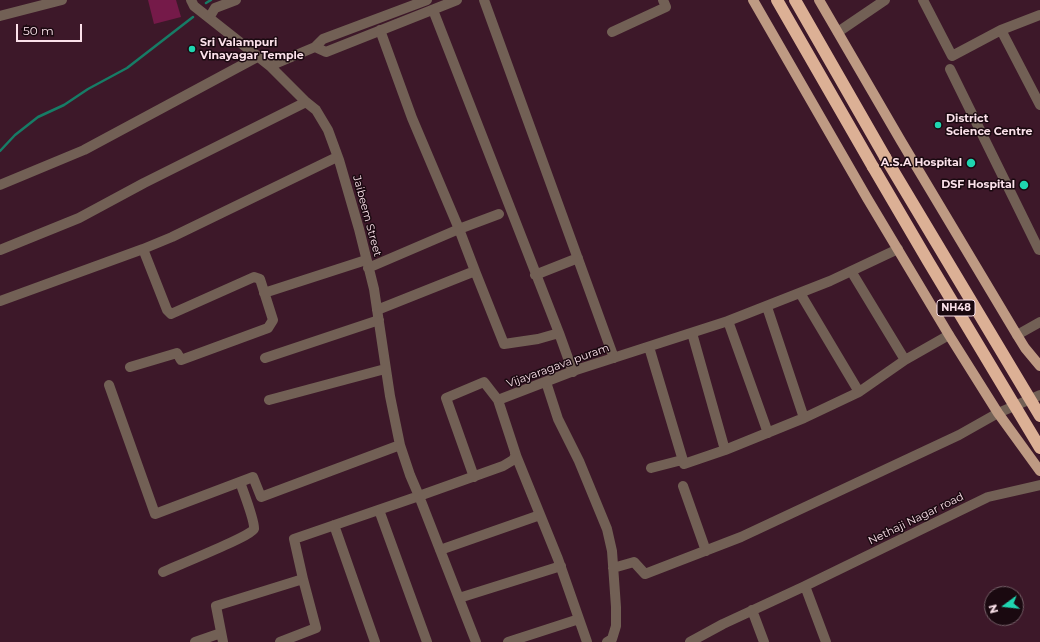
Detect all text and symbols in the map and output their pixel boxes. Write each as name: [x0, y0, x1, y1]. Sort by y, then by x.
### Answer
scale bar: [18, 16, 84, 42]
text: 50 m: [23, 23, 54, 38]
place label: Sri Valampuri Vinayagar Temple: [200, 36, 304, 62]
marker: Sri Valampuri Vinayagar Temple: [187, 44, 197, 54]
place label: District Science Centre: [946, 112, 1033, 138]
marker: District Science Centre: [933, 120, 943, 130]
place label: A.S.A Hospital: [881, 156, 962, 170]
marker: A.S.A Hospital: [965, 157, 977, 169]
street label: Jaibeem Street: [350, 174, 384, 258]
place label: DSF Hospital: [941, 178, 1015, 192]
marker: DSF Hospital: [1018, 179, 1030, 191]
road number: NH48: [937, 300, 975, 316]
street label: Vijayaragava puram: [505, 341, 611, 391]
street label: Nethaji Nagar road: [866, 490, 966, 548]
north arrow: [984, 586, 1024, 626]
text: N: [985, 603, 1001, 615]

